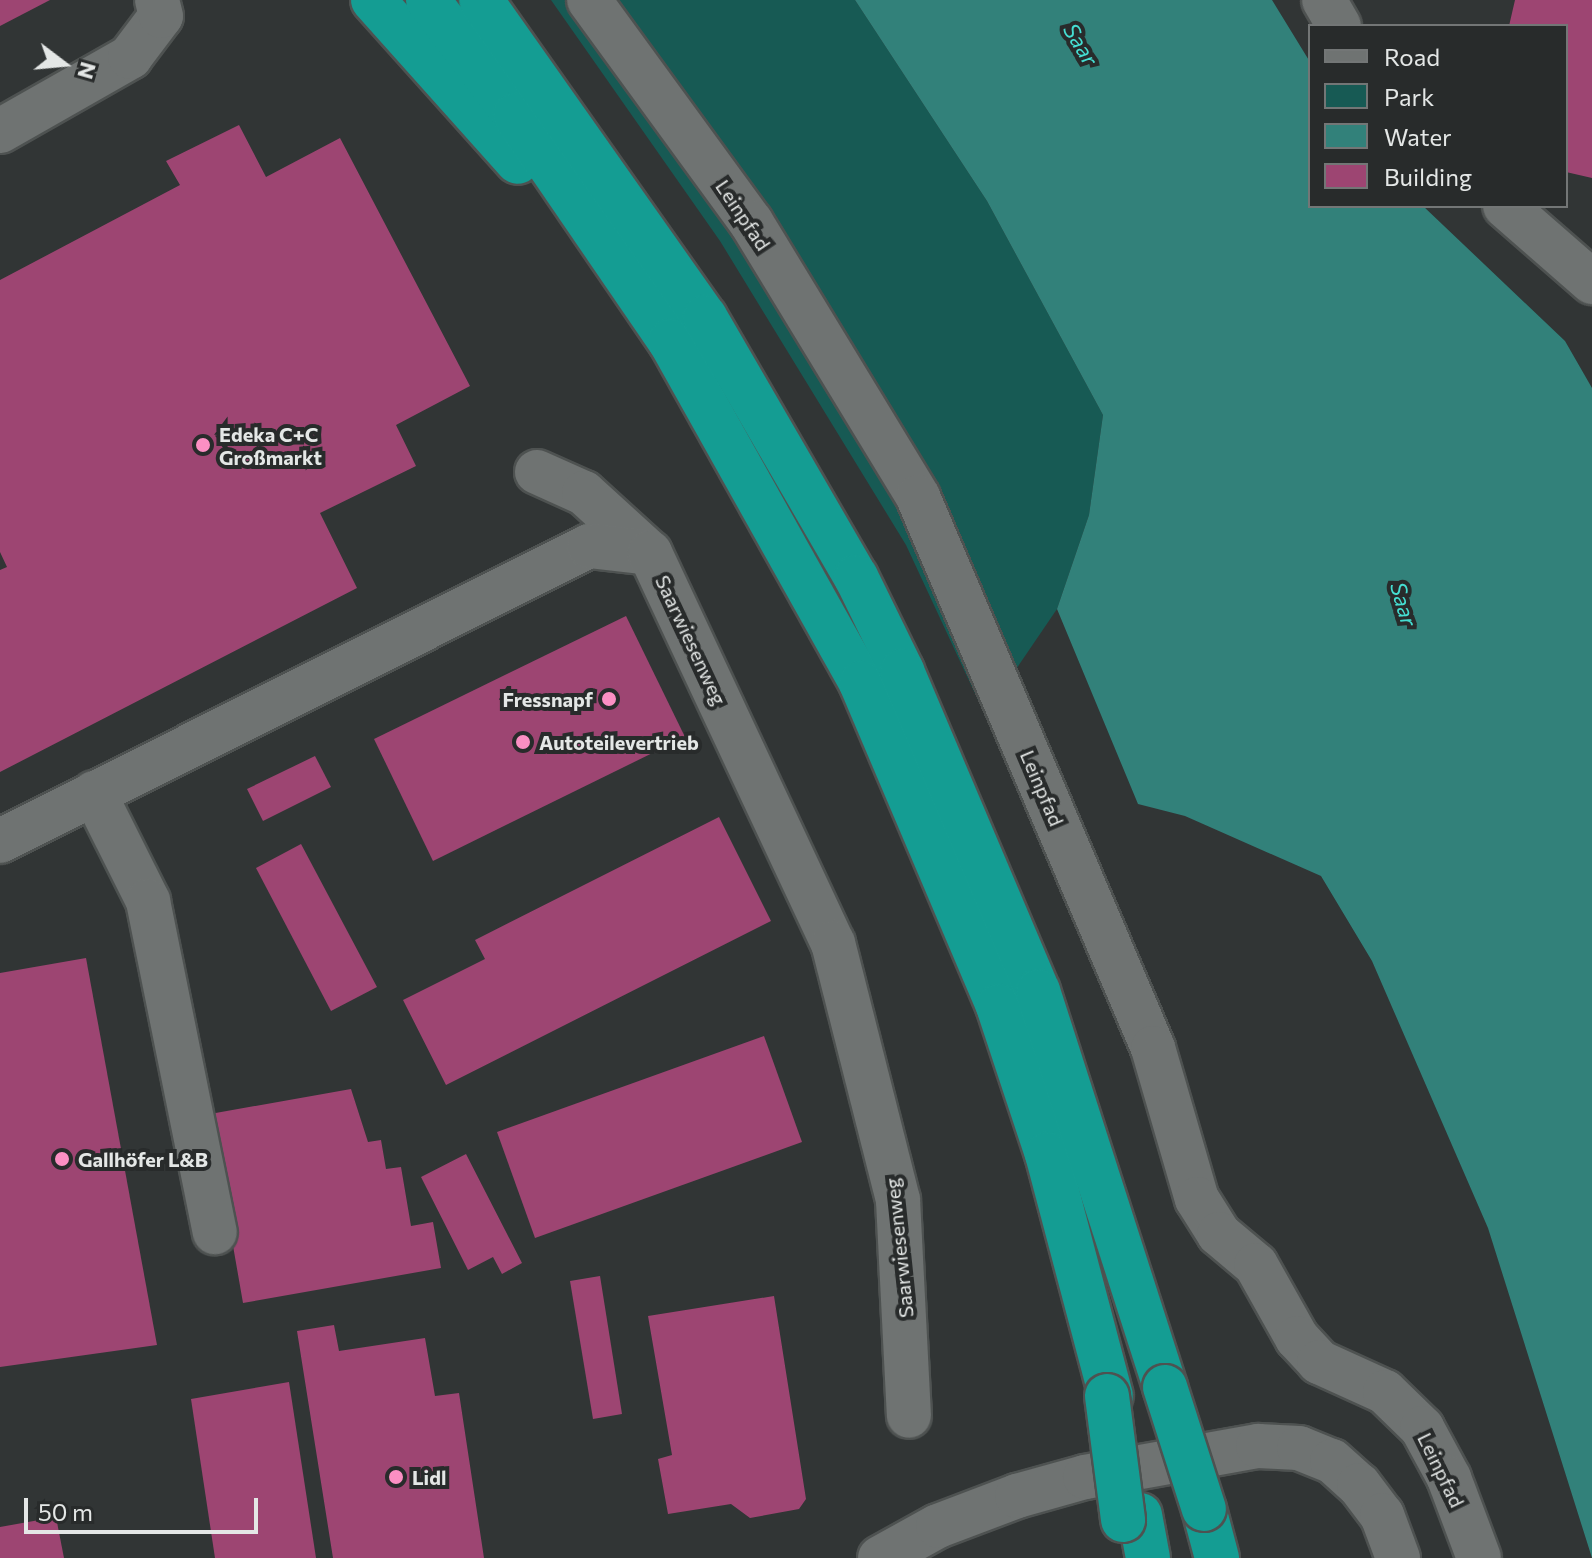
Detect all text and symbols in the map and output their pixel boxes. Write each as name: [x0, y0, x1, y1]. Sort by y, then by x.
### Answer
water label: Saar: [1058, 18, 1104, 70]
north arrow: [24, 24, 104, 104]
legend: [1308, 24, 1568, 208]
text: Road: [1384, 42, 1440, 71]
text: N: [72, 59, 103, 82]
text: Park: [1384, 82, 1434, 111]
text: Water: [1384, 122, 1452, 151]
text: Building: [1384, 162, 1472, 191]
street label: Leinpfad: [711, 175, 775, 255]
place label: Edeka C+C Großmarkt: [219, 422, 322, 469]
marker: Edeka C+C Großmarkt: [194, 436, 212, 454]
street label: Saarwiesenweg: [650, 571, 732, 709]
water label: Saar: [1385, 579, 1423, 629]
place label: Fressnapf: [502, 687, 593, 711]
marker: Fressnapf: [600, 690, 618, 708]
place label: Autoteilevertrieb: [539, 730, 699, 754]
marker: Autoteilevertrieb: [514, 733, 532, 751]
street label: Leinpfad: [1015, 746, 1069, 830]
place label: Gallhöfer L&B: [78, 1147, 208, 1171]
marker: Gallhöfer L&B: [53, 1150, 71, 1168]
street label: Saarwiesenweg: [880, 1177, 918, 1319]
street label: Leinpfad: [1413, 1429, 1469, 1511]
place label: Lidl: [412, 1465, 446, 1489]
marker: Lidl: [387, 1468, 405, 1486]
scale bar: [28, 1482, 262, 1532]
text: 50 m: [38, 1497, 93, 1526]

